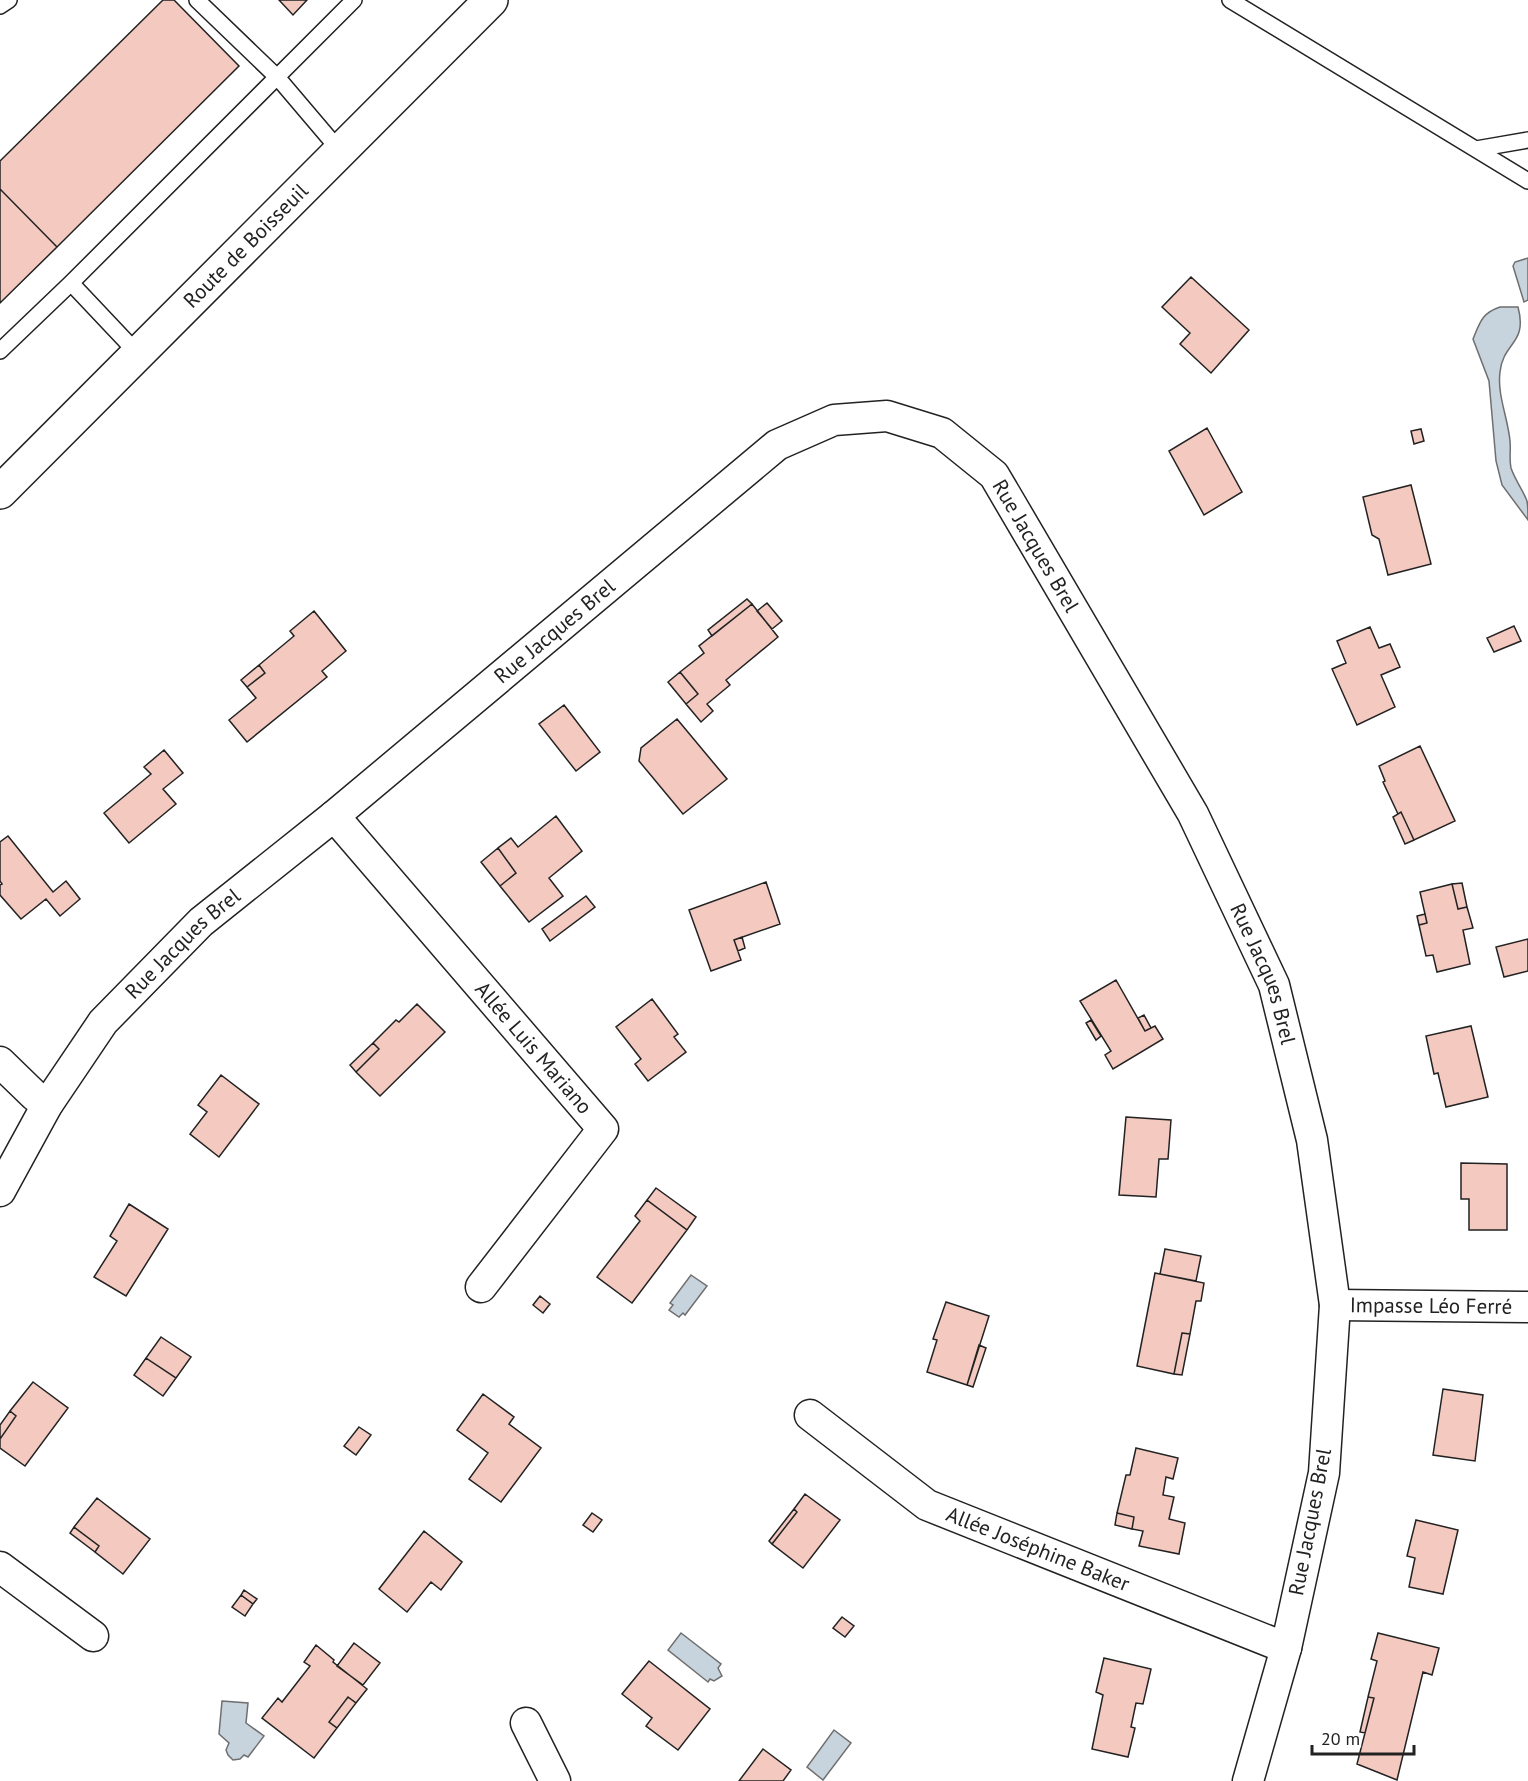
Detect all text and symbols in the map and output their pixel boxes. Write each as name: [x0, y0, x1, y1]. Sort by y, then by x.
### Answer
street label: Route de Boisseuil: [177, 177, 313, 313]
street label: Rue Jacques Brel: [987, 474, 1085, 617]
street label: Rue Jacques Brel: [488, 573, 620, 689]
street label: Rue Jacques Brel: [119, 882, 246, 1005]
street label: Rue Jacques Brel: [1224, 899, 1302, 1047]
street label: Allée Luis Mariano: [469, 976, 598, 1120]
street label: Impasse Léo Ferré: [1350, 1291, 1512, 1320]
street label: Rue Jacques Brel: [1282, 1446, 1337, 1598]
street label: Allée Joséphine Baker: [943, 1500, 1134, 1597]
scale bar: [1312, 1718, 1414, 1756]
text: 20 m: [1321, 1727, 1360, 1750]

